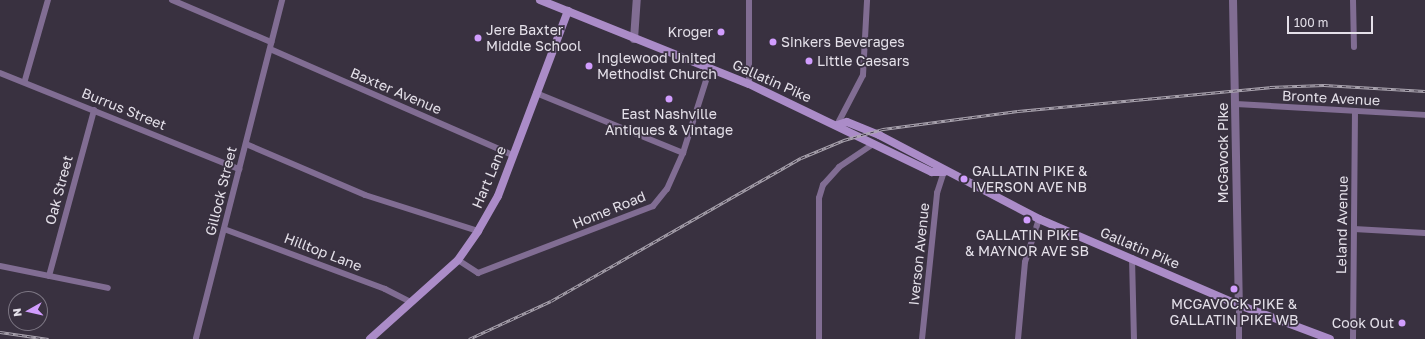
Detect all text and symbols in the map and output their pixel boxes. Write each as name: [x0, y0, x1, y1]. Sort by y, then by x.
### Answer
scale bar: [1289, 8, 1375, 34]
text: 100 m: [1294, 15, 1328, 30]
place label: Jere Baxter Middle School: [486, 22, 581, 54]
place label: Kroger: [667, 24, 713, 40]
marker: Kroger: [716, 27, 726, 37]
marker: Jere Baxter Middle School: [473, 33, 483, 43]
place label: Sinkers Beverages: [781, 34, 905, 50]
marker: Sinkers Beverages: [768, 37, 778, 47]
place label: Inglewood United Methodist Church: [597, 50, 717, 82]
place label: Little Caesars: [817, 53, 910, 69]
street label: Gallatin Pike: [730, 56, 814, 106]
marker: Little Caesars: [804, 56, 814, 66]
marker: Inglewood United Methodist Church: [584, 61, 594, 71]
street label: Baxter Avenue: [348, 64, 444, 118]
street label: Burrus Street: [79, 84, 169, 134]
street label: Bronte Avenue: [1282, 87, 1380, 109]
marker: East Nashville Antiques & Vintage: [664, 94, 674, 104]
street label: McGavock Pike: [1215, 103, 1231, 203]
place label: East Nashville Antiques & Vintage: [605, 106, 733, 138]
street label: Hart Lane: [468, 143, 510, 211]
street label: Gillock Street: [202, 145, 240, 237]
street label: Oak Street: [42, 153, 76, 227]
place label: GALLATIN PIKE & IVERSON AVE NB: [972, 163, 1087, 196]
marker: GALLATIN PIKE & IVERSON AVE NB: [959, 174, 969, 184]
street label: Leland Avenue: [1333, 176, 1351, 274]
street label: Home Road: [570, 188, 648, 232]
street label: Iverson Avenue: [905, 202, 933, 306]
marker: GALLATIN PIKE & MAYNOR AVE SB: [1022, 215, 1032, 225]
street label: Gallatin Pike: [1098, 224, 1182, 272]
place label: GALLATIN PIKE & MAYNOR AVE SB: [965, 227, 1089, 260]
street label: Hilltop Lane: [282, 229, 364, 275]
marker: MCGAVOCK PIKE & GALLATIN PIKE WB: [1229, 284, 1239, 294]
north arrow: [8, 291, 48, 331]
place label: MCGAVOCK PIKE & GALLATIN PIKE WB: [1170, 296, 1298, 328]
text: N: [10, 308, 24, 318]
place label: Cook Out: [1332, 315, 1394, 331]
marker: Cook Out: [1397, 318, 1407, 328]

